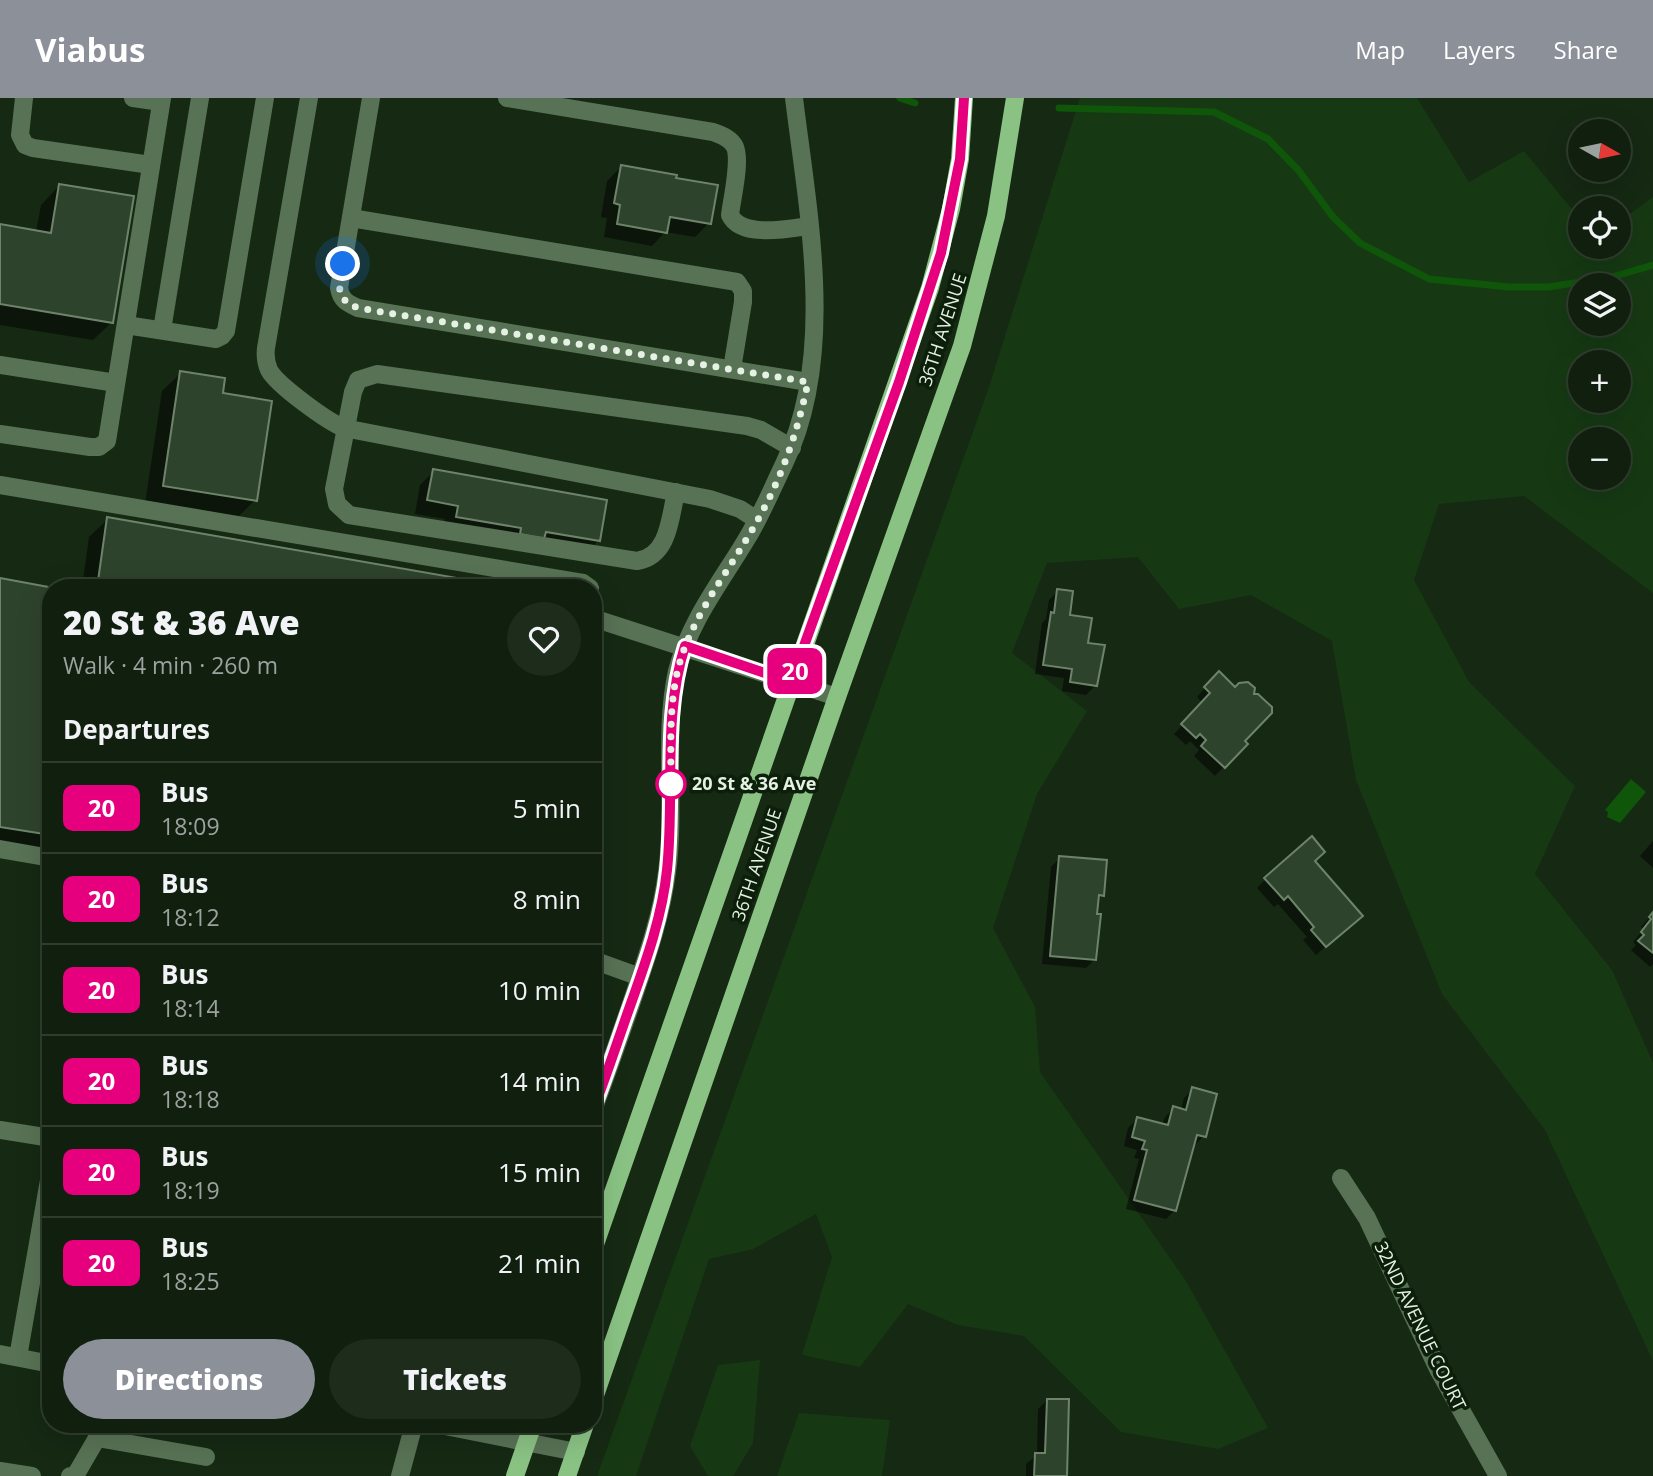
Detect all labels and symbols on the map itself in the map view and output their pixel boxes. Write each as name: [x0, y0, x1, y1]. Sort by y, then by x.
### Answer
north arrow: [1568, 119, 1631, 182]
your location: [325, 246, 360, 281]
street label: 36TH AVENUE: [913, 270, 972, 389]
line badge: 20: [764, 648, 826, 694]
marker: 20 St & 36 Ave: [656, 769, 686, 799]
place label: 20 St & 36 Ave: [692, 771, 816, 795]
street label: 36TH AVENUE: [726, 805, 786, 924]
street label: 32ND AVENUE COURT: [1370, 1237, 1472, 1414]

